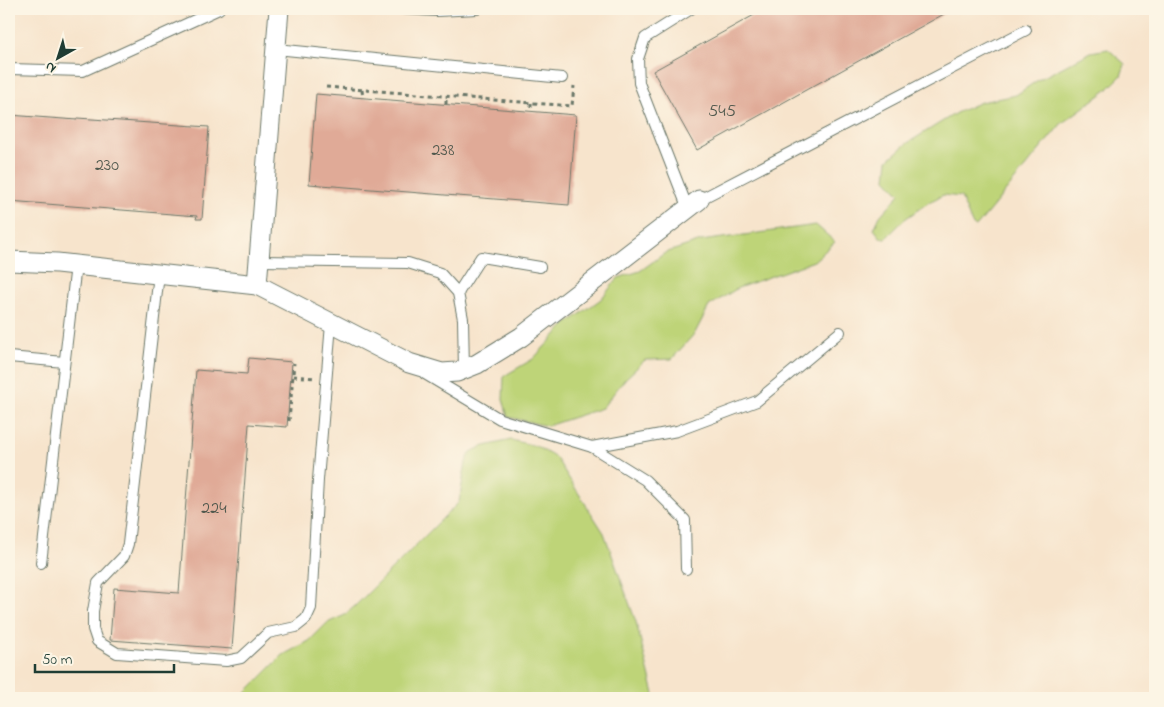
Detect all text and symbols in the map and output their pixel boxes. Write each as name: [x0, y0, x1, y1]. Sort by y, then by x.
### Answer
north arrow: [32, 32, 82, 82]
text: N: [40, 56, 61, 78]
house number: 545: [708, 99, 736, 125]
house number: 238: [431, 138, 455, 164]
house number: 230: [95, 153, 119, 179]
house number: 224: [201, 496, 227, 522]
scale bar: [35, 642, 174, 674]
text: 50 m: [42, 649, 73, 671]

